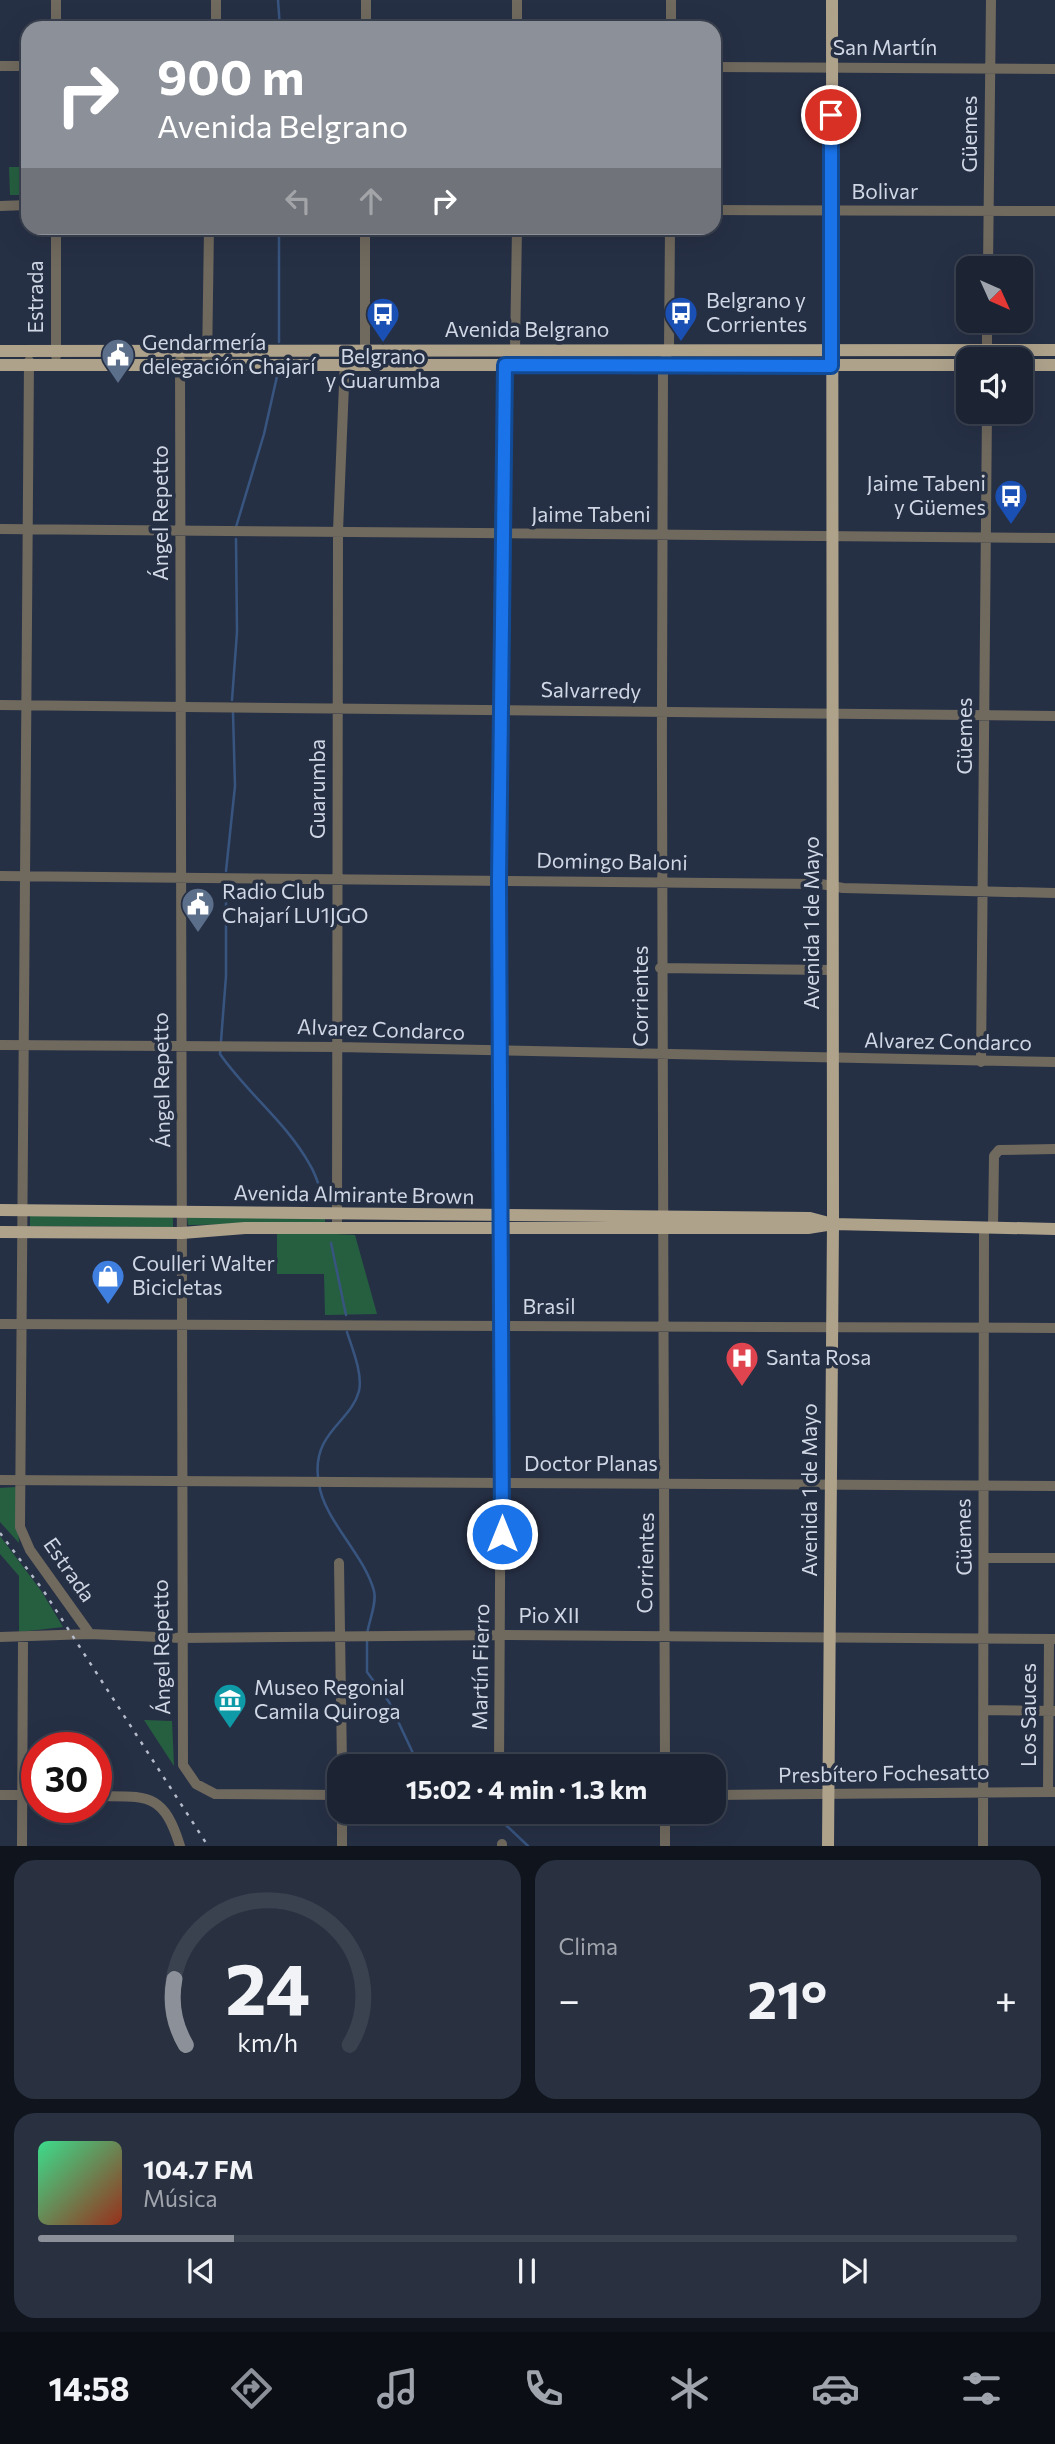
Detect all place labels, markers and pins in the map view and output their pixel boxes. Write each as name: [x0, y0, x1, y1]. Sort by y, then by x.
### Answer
pin: [801, 85, 861, 145]
place label: Belgrano y Corrientes: [706, 287, 807, 336]
bus stop icon: Belgrano y Corrientes: [662, 294, 700, 343]
bus stop icon: Belgrano y Guarumba: [364, 295, 402, 344]
place label: Gendarmería delegación Chajarí: [142, 329, 316, 378]
public building icon: Gendarmería delegación Chajarí: [99, 336, 137, 385]
place label: Belgrano y Guarumba: [326, 343, 440, 392]
place label: Jaime Tabeni y Güemes: [867, 470, 986, 519]
bus stop icon: Jaime Tabeni y Güemes: [992, 477, 1030, 526]
place label: Radio Club Chajarí LU1JGO: [222, 878, 368, 927]
public building icon: Radio Club Chajarí LU1JGO: [179, 885, 217, 934]
place label: Coulleri Walter Bicicletas: [132, 1250, 275, 1299]
shop icon: Coulleri Walter Bicicletas: [89, 1257, 127, 1306]
hospital icon: Santa Rosa: [723, 1339, 761, 1388]
place label: Santa Rosa: [766, 1344, 871, 1369]
place label: Museo Regonial Camila Quiroga: [254, 1674, 405, 1723]
museum icon: Museo Regonial Camila Quiroga: [211, 1681, 249, 1730]

